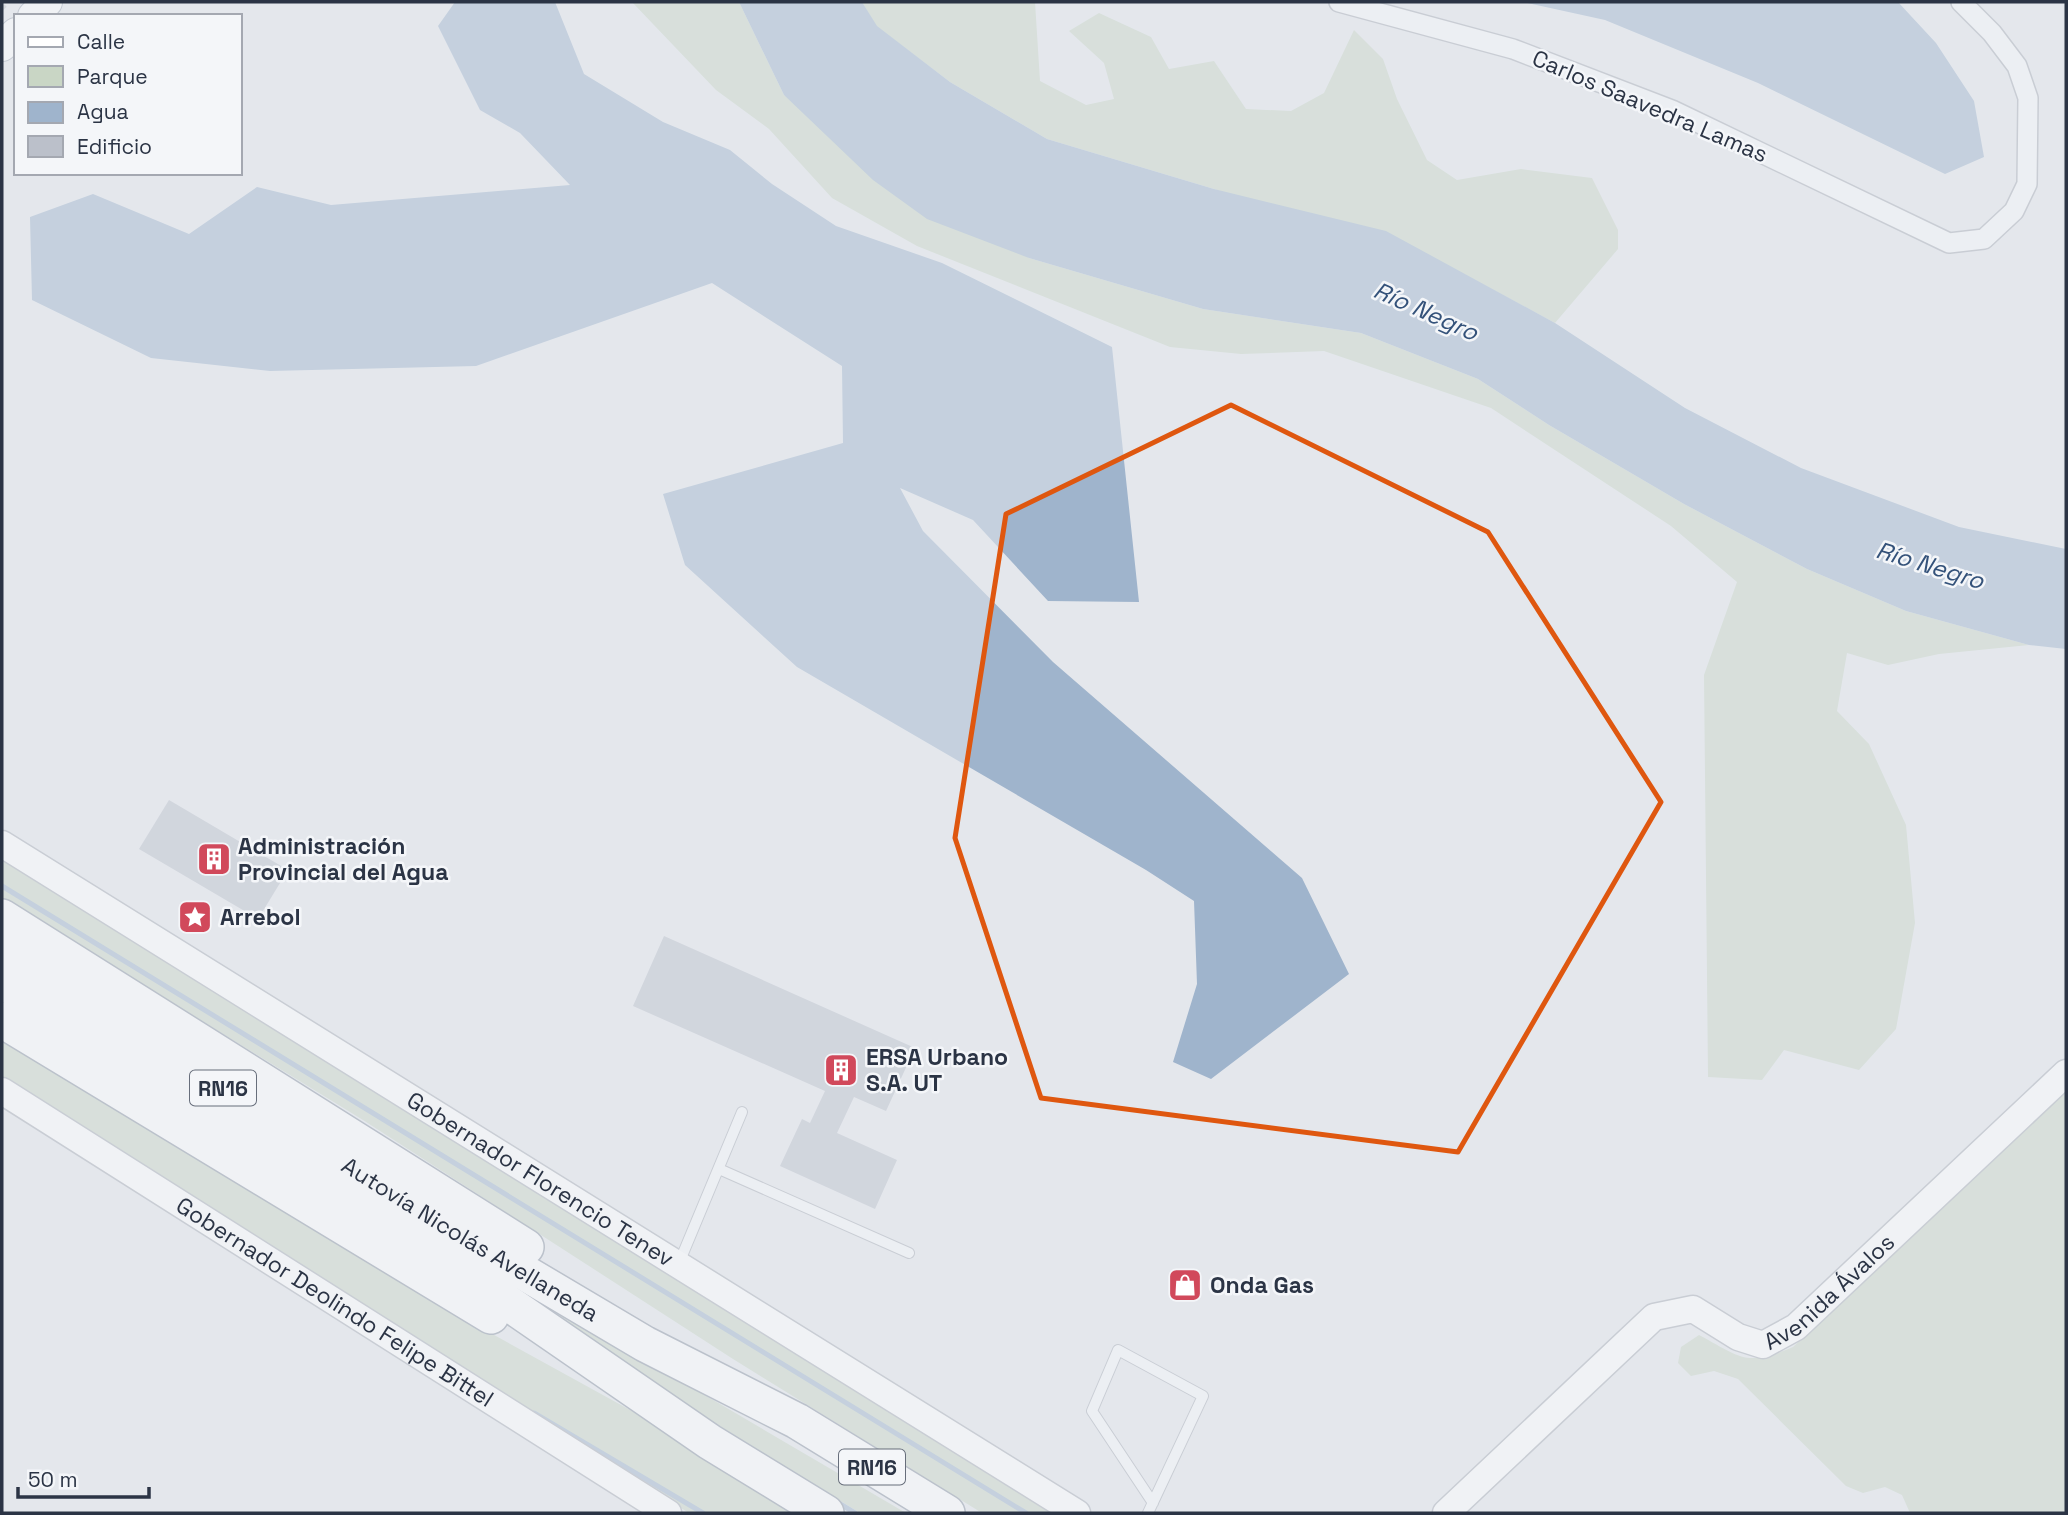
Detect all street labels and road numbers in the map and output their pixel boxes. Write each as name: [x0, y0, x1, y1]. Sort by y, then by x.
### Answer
street label: Carlos Saavedra Lamas: [1528, 43, 1772, 169]
road number: RN16: [190, 1070, 256, 1106]
street label: Gobernador Florencio Tenev: [401, 1085, 679, 1273]
street label: Autovía Nicolás Avellaneda: [336, 1150, 604, 1328]
street label: Gobernador Deolindo Felipe Bittel: [170, 1190, 499, 1414]
street label: Avenida Ávalos: [1758, 1227, 1901, 1357]
road number: RN16: [839, 1450, 905, 1484]

